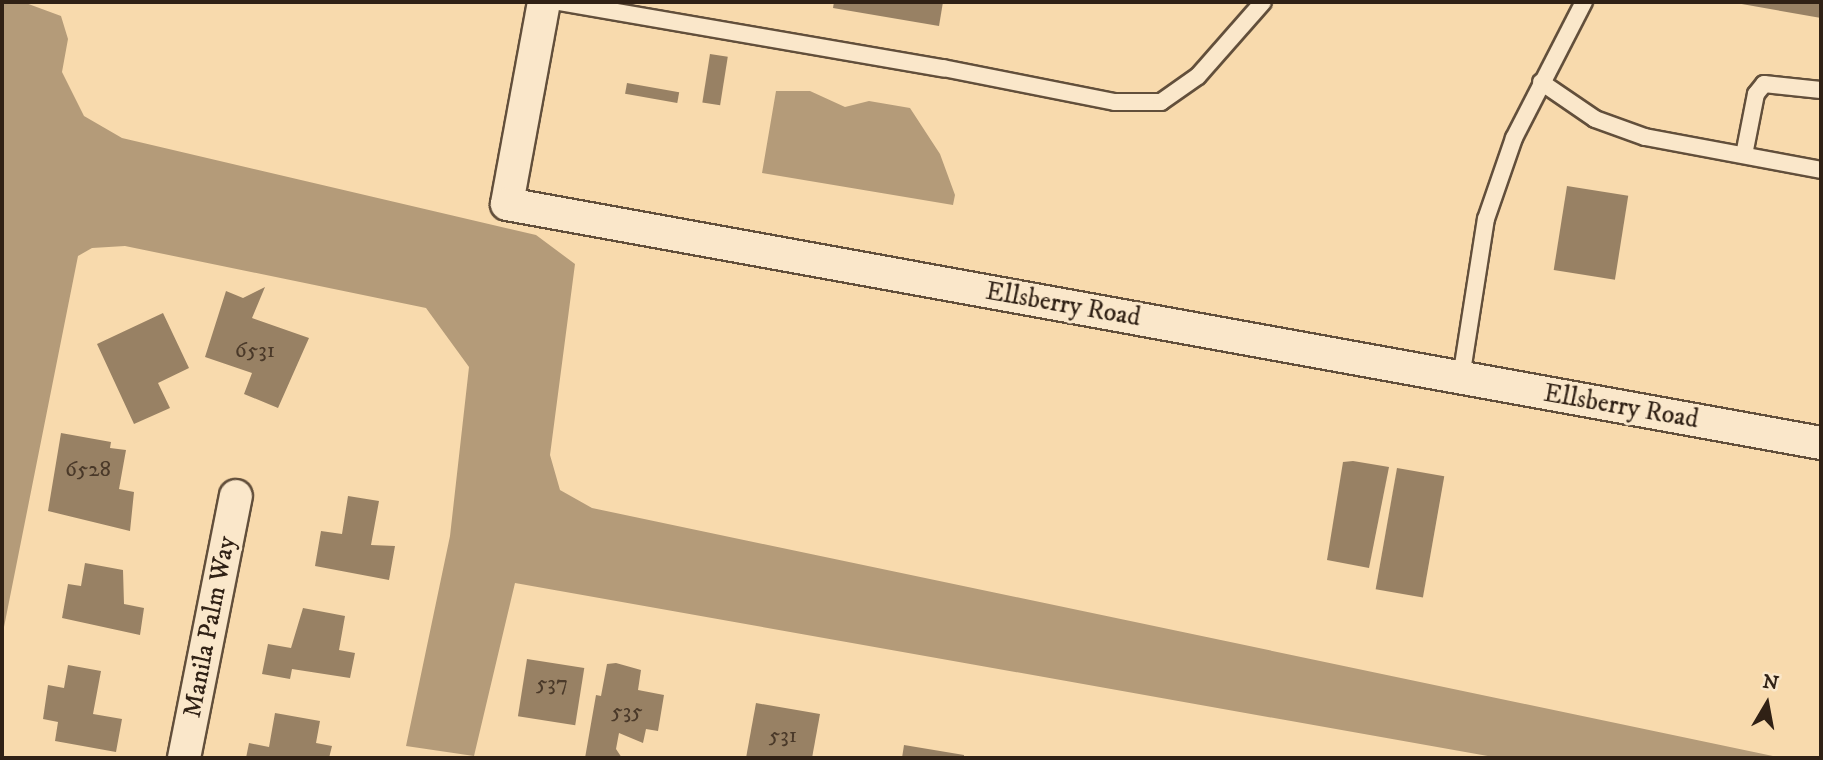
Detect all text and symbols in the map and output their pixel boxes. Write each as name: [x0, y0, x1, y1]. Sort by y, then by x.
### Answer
street label: Ellsberry Road: [983, 276, 1143, 334]
house number: 6531: [235, 337, 275, 365]
street label: Ellsberry Road: [1541, 378, 1701, 436]
house number: 6528: [65, 456, 111, 484]
street label: Manila Palm Way: [177, 534, 243, 720]
north arrow: [1732, 669, 1802, 739]
house number: 537: [536, 670, 568, 698]
text: N: [1761, 670, 1780, 696]
house number: 535: [611, 698, 643, 726]
house number: 531: [769, 722, 797, 750]

